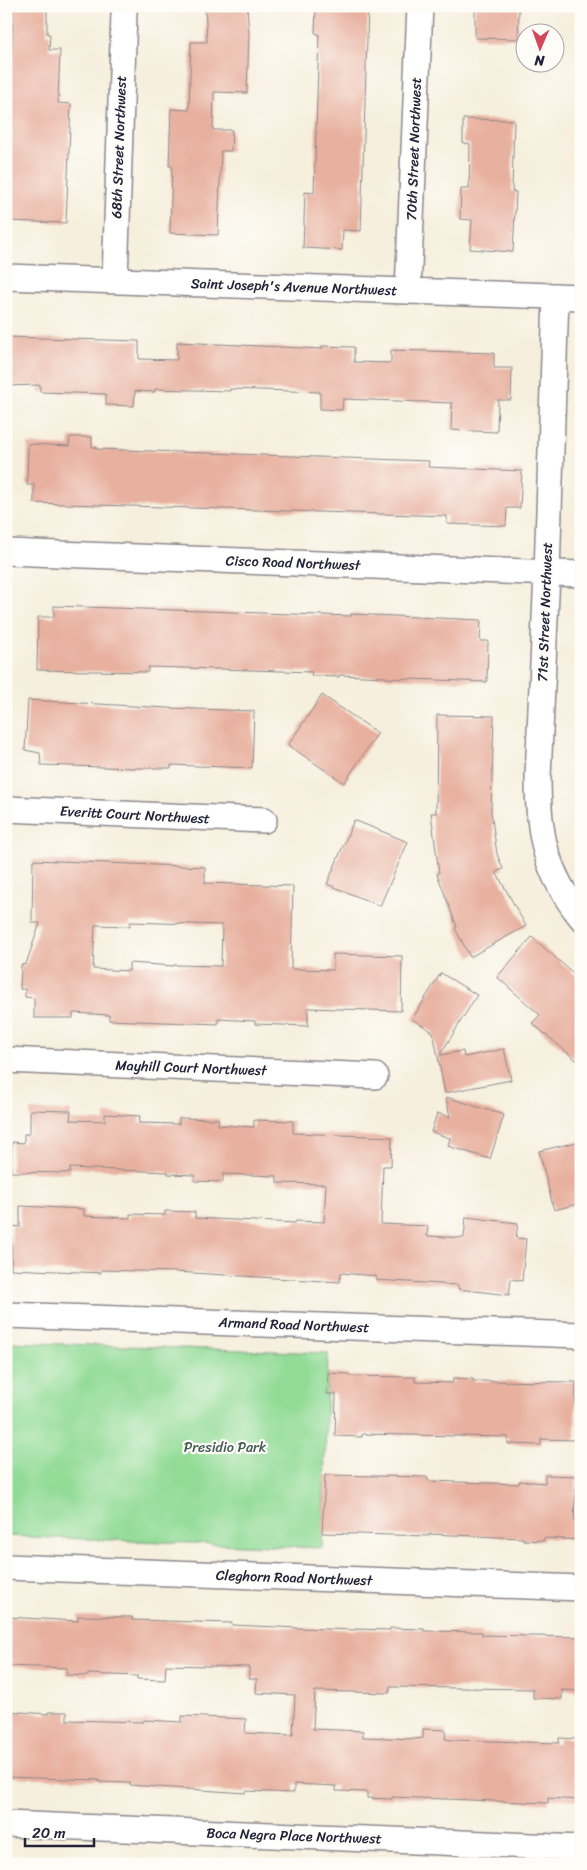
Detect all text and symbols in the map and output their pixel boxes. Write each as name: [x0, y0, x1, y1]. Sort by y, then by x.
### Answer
north arrow: [514, 22, 564, 72]
text: N: [534, 48, 546, 73]
street label: 68th Street Northwest: [104, 75, 134, 219]
street label: 70th Street Northwest: [399, 77, 429, 221]
street label: Saint Joseph's Avenue Northwest: [190, 271, 398, 303]
street label: 71st Street Northwest: [530, 542, 560, 682]
street label: Cisco Road Northwest: [225, 548, 362, 578]
street label: Everitt Court Northwest: [59, 799, 211, 831]
street label: Mayhill Court Northwest: [115, 1053, 268, 1083]
street label: Armand Road Northwest: [217, 1310, 370, 1340]
park label: Presidio Park: [184, 1435, 267, 1460]
street label: Cleghorn Road Northwest: [215, 1563, 374, 1593]
scale bar: [25, 1815, 94, 1847]
text: 20 m: [32, 1820, 66, 1846]
street label: Boca Negra Place Northwest: [206, 1820, 382, 1852]

